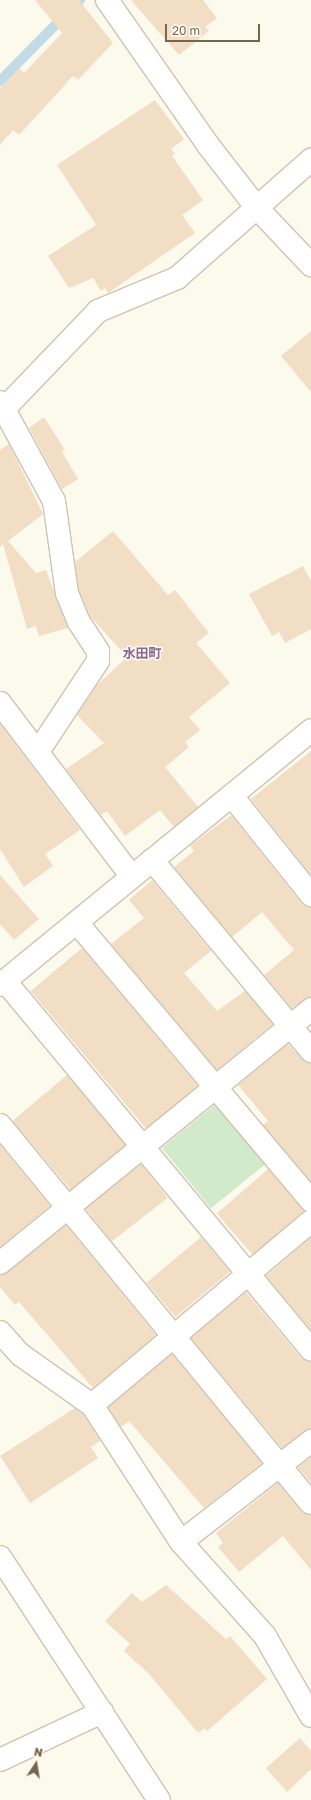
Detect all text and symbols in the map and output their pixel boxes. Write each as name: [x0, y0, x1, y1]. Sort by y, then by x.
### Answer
scale bar: [167, 16, 262, 42]
text: 20 m: [172, 23, 200, 38]
district label: 水田町: [123, 645, 161, 661]
north arrow: [16, 1744, 56, 1784]
text: N: [33, 1745, 44, 1759]

